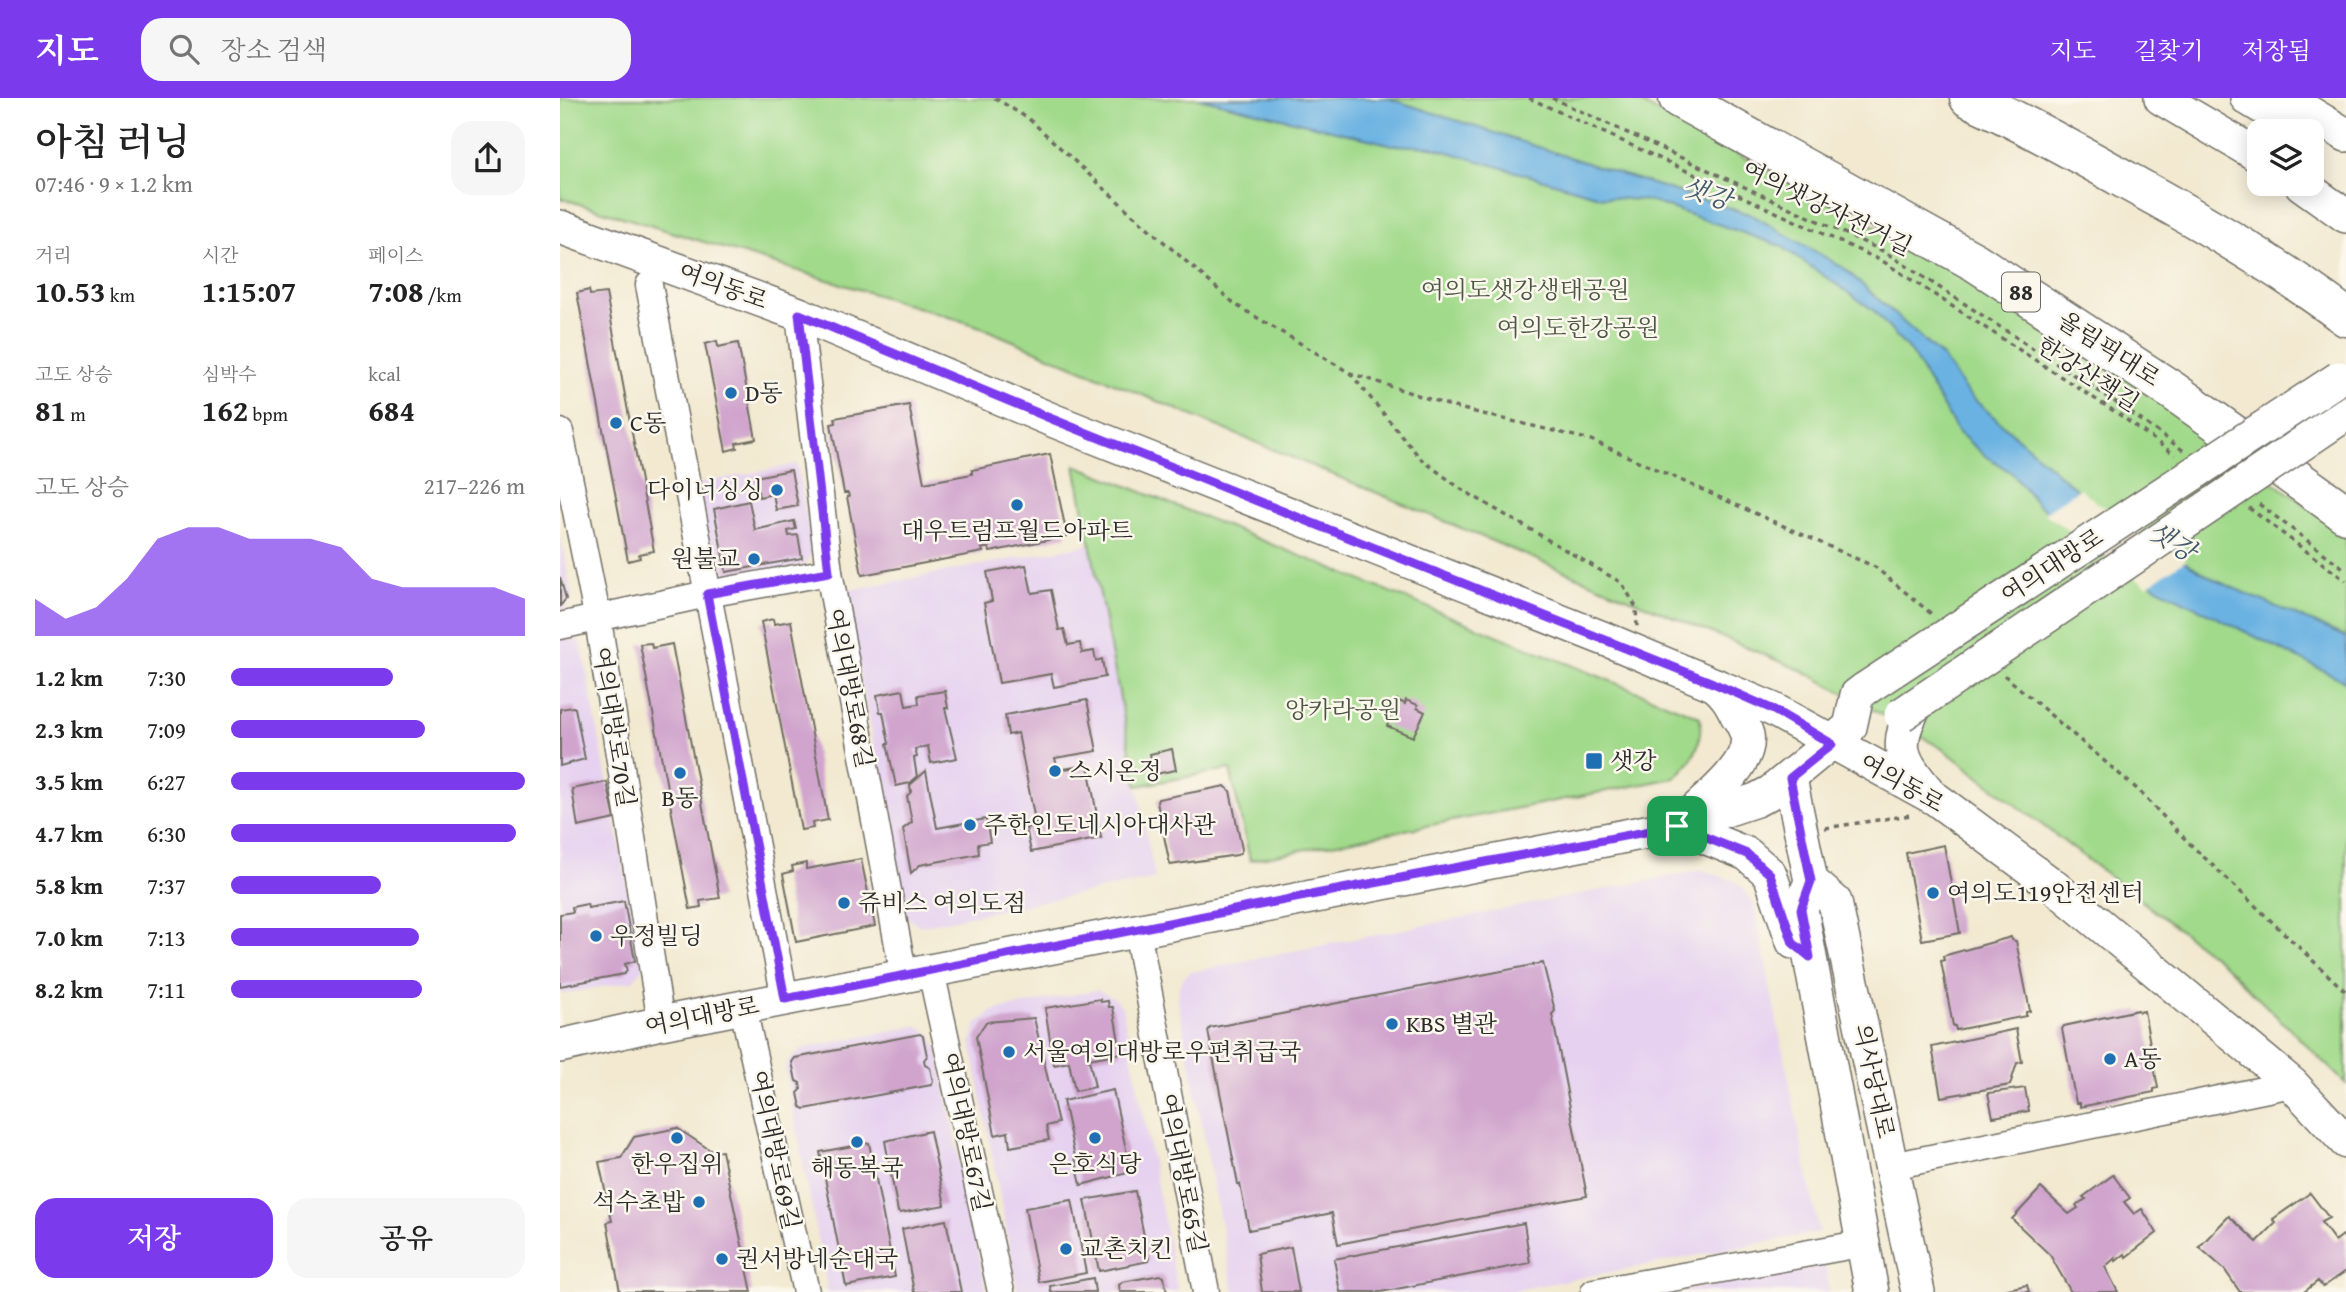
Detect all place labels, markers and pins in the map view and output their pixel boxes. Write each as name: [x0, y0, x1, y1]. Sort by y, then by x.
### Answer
place label: D동: [745, 375, 783, 410]
marker: D동: [723, 385, 739, 401]
place label: C동: [630, 405, 666, 440]
marker: C동: [608, 415, 624, 431]
place label: 다이너싱싱: [647, 472, 763, 507]
marker: 다이너싱싱: [769, 482, 785, 498]
marker: 대우트럼프월드아파트: [1009, 497, 1025, 513]
place label: 대우트럼프월드아파트: [901, 513, 1133, 548]
place label: 원불교: [670, 541, 740, 576]
marker: 원불교: [746, 551, 762, 567]
place label: 샛강: [1610, 743, 1657, 778]
marker: 샛강: [1584, 751, 1604, 771]
place label: 스시온정: [1069, 753, 1162, 788]
marker: 스시온정: [1047, 763, 1063, 779]
marker: B동: [672, 765, 688, 781]
place label: B동: [662, 780, 698, 815]
pin: [1647, 796, 1707, 856]
place label: 주한인도네시아대사관: [984, 807, 1216, 842]
marker: 주한인도네시아대사관: [962, 817, 978, 833]
place label: 여의도119안전센터: [1947, 875, 2144, 910]
place label: 쥬비스 여의도점: [858, 885, 1026, 920]
marker: 여의도119안전센터: [1925, 885, 1941, 901]
marker: 쥬비스 여의도점: [836, 895, 852, 911]
place label: 우정빌딩: [610, 918, 703, 953]
marker: 우정빌딩: [588, 928, 604, 944]
place label: KBS 별관: [1406, 1006, 1497, 1041]
marker: KBS 별관: [1384, 1016, 1400, 1032]
place label: 서울여의대방로우편취급국: [1023, 1034, 1301, 1069]
place label: A동: [2124, 1041, 2162, 1076]
marker: 서울여의대방로우편취급국: [1001, 1044, 1017, 1060]
marker: A동: [2102, 1051, 2118, 1067]
marker: 한우집위: [669, 1130, 685, 1146]
marker: 은호식당: [1087, 1130, 1103, 1146]
marker: 해동복국: [849, 1134, 865, 1150]
place label: 한우집위: [631, 1146, 723, 1181]
place label: 은호식당: [1049, 1146, 1142, 1181]
place label: 해동복국: [811, 1150, 903, 1185]
place label: 석수초밥: [592, 1184, 685, 1219]
marker: 석수초밥: [691, 1194, 707, 1210]
place label: 교촌치킨: [1080, 1231, 1173, 1266]
place label: 권서방네순대국: [736, 1241, 898, 1276]
marker: 교촌치킨: [1058, 1241, 1074, 1257]
marker: 권서방네순대국: [714, 1251, 730, 1267]

